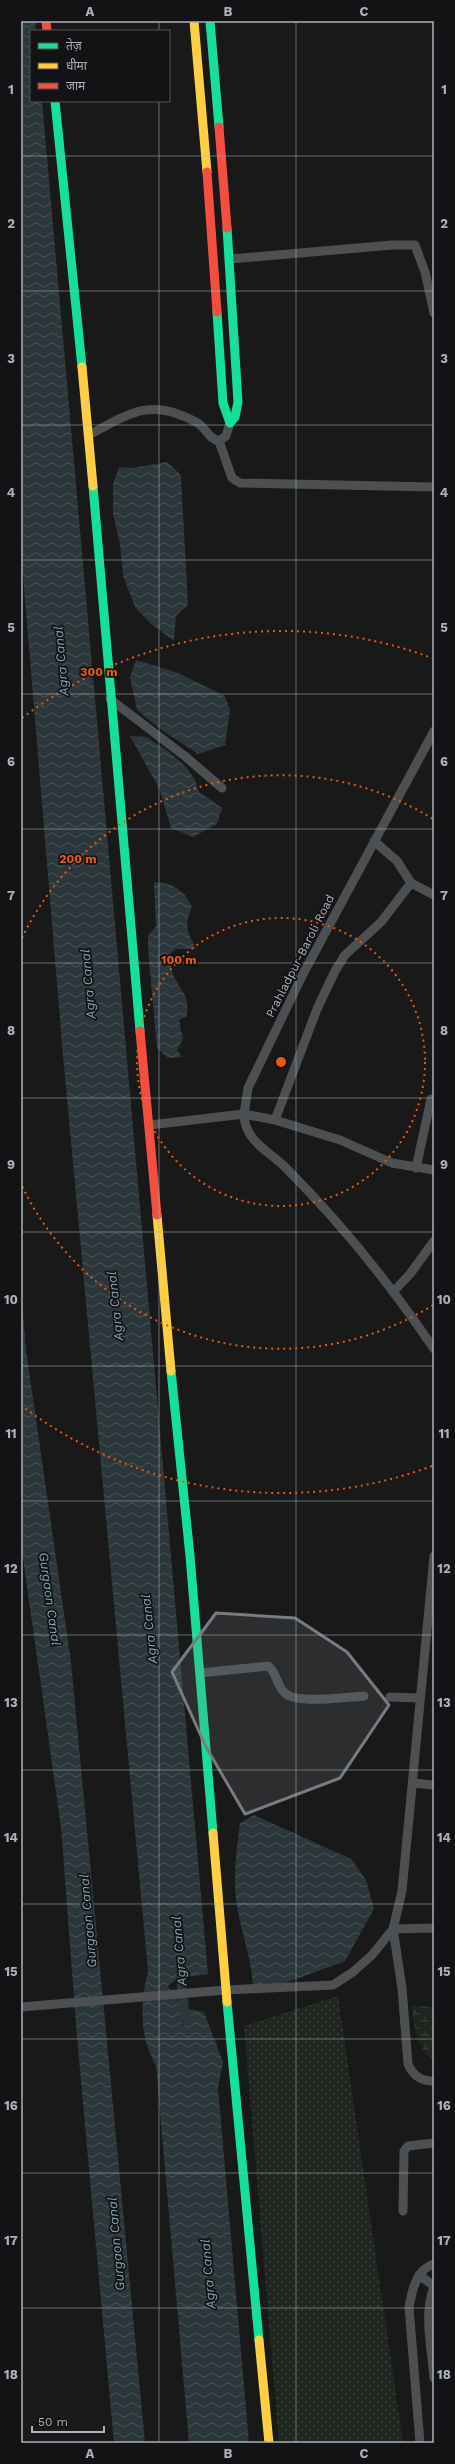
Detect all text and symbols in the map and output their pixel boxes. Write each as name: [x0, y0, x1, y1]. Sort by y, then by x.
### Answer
text: A: [86, 4, 95, 19]
text: B: [224, 4, 233, 19]
text: C: [360, 4, 369, 19]
legend: [30, 30, 170, 102]
text: तेज़: [66, 38, 83, 53]
text: धीमा: [66, 58, 88, 73]
text: जाम: [66, 79, 86, 93]
text: 1: [8, 82, 14, 97]
text: 1: [441, 82, 447, 97]
text: 2: [7, 216, 15, 231]
text: 2: [440, 216, 448, 231]
text: 3: [7, 351, 15, 366]
text: 3: [440, 351, 448, 366]
text: 4: [7, 485, 16, 500]
text: 4: [440, 485, 449, 500]
text: 5: [7, 620, 15, 635]
text: 5: [440, 620, 448, 635]
water label: Agra Canal: [50, 625, 72, 697]
text: 300 m: [80, 665, 118, 679]
text: 6: [7, 754, 15, 769]
text: 6: [440, 754, 448, 769]
text: 200 m: [59, 852, 97, 866]
text: 7: [7, 888, 15, 903]
text: 7: [440, 888, 448, 903]
street label: Prahladpur-Baroli Road: [263, 892, 337, 1020]
water label: Agra Canal: [77, 948, 99, 1020]
text: 100 m: [161, 953, 197, 967]
text: 8: [7, 1023, 15, 1038]
text: 8: [440, 1023, 448, 1038]
centre of rings: [274, 1055, 288, 1069]
text: 9: [7, 1157, 15, 1172]
text: 9: [440, 1157, 448, 1172]
water label: Agra Canal: [104, 1270, 126, 1343]
text: 10: [4, 1292, 18, 1307]
text: 10: [437, 1292, 451, 1307]
text: 11: [5, 1426, 17, 1441]
text: 11: [438, 1426, 450, 1441]
water label: Gurgaon Canal: [36, 1551, 64, 1647]
text: 12: [4, 1561, 18, 1576]
text: 12: [437, 1561, 451, 1576]
water label: Agra Canal: [138, 1593, 160, 1666]
text: 13: [4, 1695, 18, 1710]
text: 13: [437, 1695, 451, 1710]
text: 14: [4, 1830, 19, 1845]
text: 14: [437, 1830, 452, 1845]
water label: Gurgaon Canal: [76, 1873, 100, 1968]
water label: Agra Canal: [168, 1915, 190, 1987]
text: 15: [4, 1964, 18, 1979]
text: 15: [437, 1964, 451, 1979]
text: 16: [4, 2098, 18, 2113]
text: 16: [437, 2098, 451, 2113]
water label: Gurgaon Canal: [104, 2196, 128, 2291]
text: 17: [4, 2233, 18, 2248]
text: 17: [437, 2233, 451, 2248]
water label: Agra Canal: [197, 2238, 219, 2310]
text: 18: [4, 2367, 18, 2382]
text: 18: [437, 2367, 451, 2382]
scale bar: [32, 2408, 104, 2434]
text: 50 m: [38, 2415, 68, 2429]
text: A: [86, 2446, 95, 2461]
text: B: [224, 2446, 233, 2461]
text: C: [360, 2446, 369, 2461]

